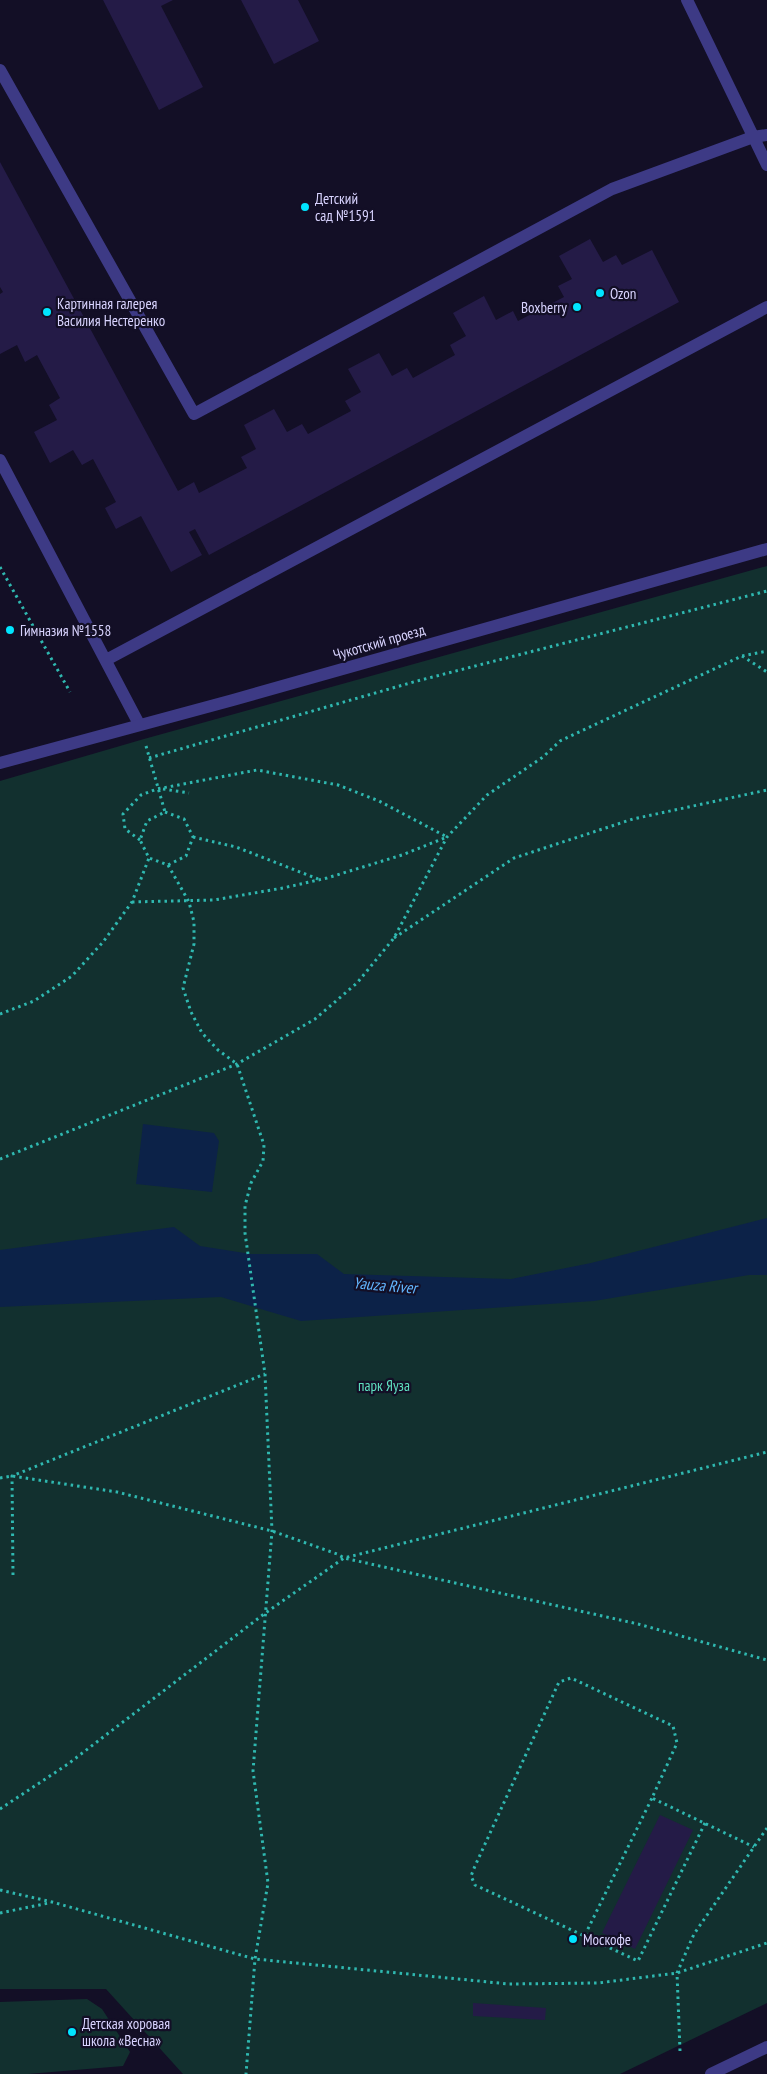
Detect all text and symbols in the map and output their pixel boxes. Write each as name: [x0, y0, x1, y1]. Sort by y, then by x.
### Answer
place label: Детский сад №1591: [315, 189, 375, 225]
marker: Детский сад №1591: [299, 201, 311, 213]
place label: Ozon: [610, 284, 636, 303]
marker: Ozon: [594, 287, 606, 299]
place label: Картинная галерея Василия Нестеренко: [57, 294, 165, 330]
place label: Boxberry: [521, 298, 567, 317]
marker: Boxberry: [571, 301, 583, 313]
marker: Картинная галерея Василия Нестеренко: [41, 306, 53, 318]
street label: Чукотский проезд: [331, 620, 427, 664]
place label: Гимназия №1558: [20, 621, 111, 640]
marker: Гимназия №1558: [4, 624, 16, 636]
water label: Yauza River: [352, 1272, 420, 1298]
park label: парк Яуза: [358, 1376, 410, 1395]
place label: Москофе: [583, 1930, 631, 1949]
marker: Москофе: [567, 1933, 579, 1945]
place label: Детская хоровая школа «Весна»: [82, 2014, 170, 2050]
marker: Детская хоровая школа «Весна»: [66, 2026, 78, 2038]

